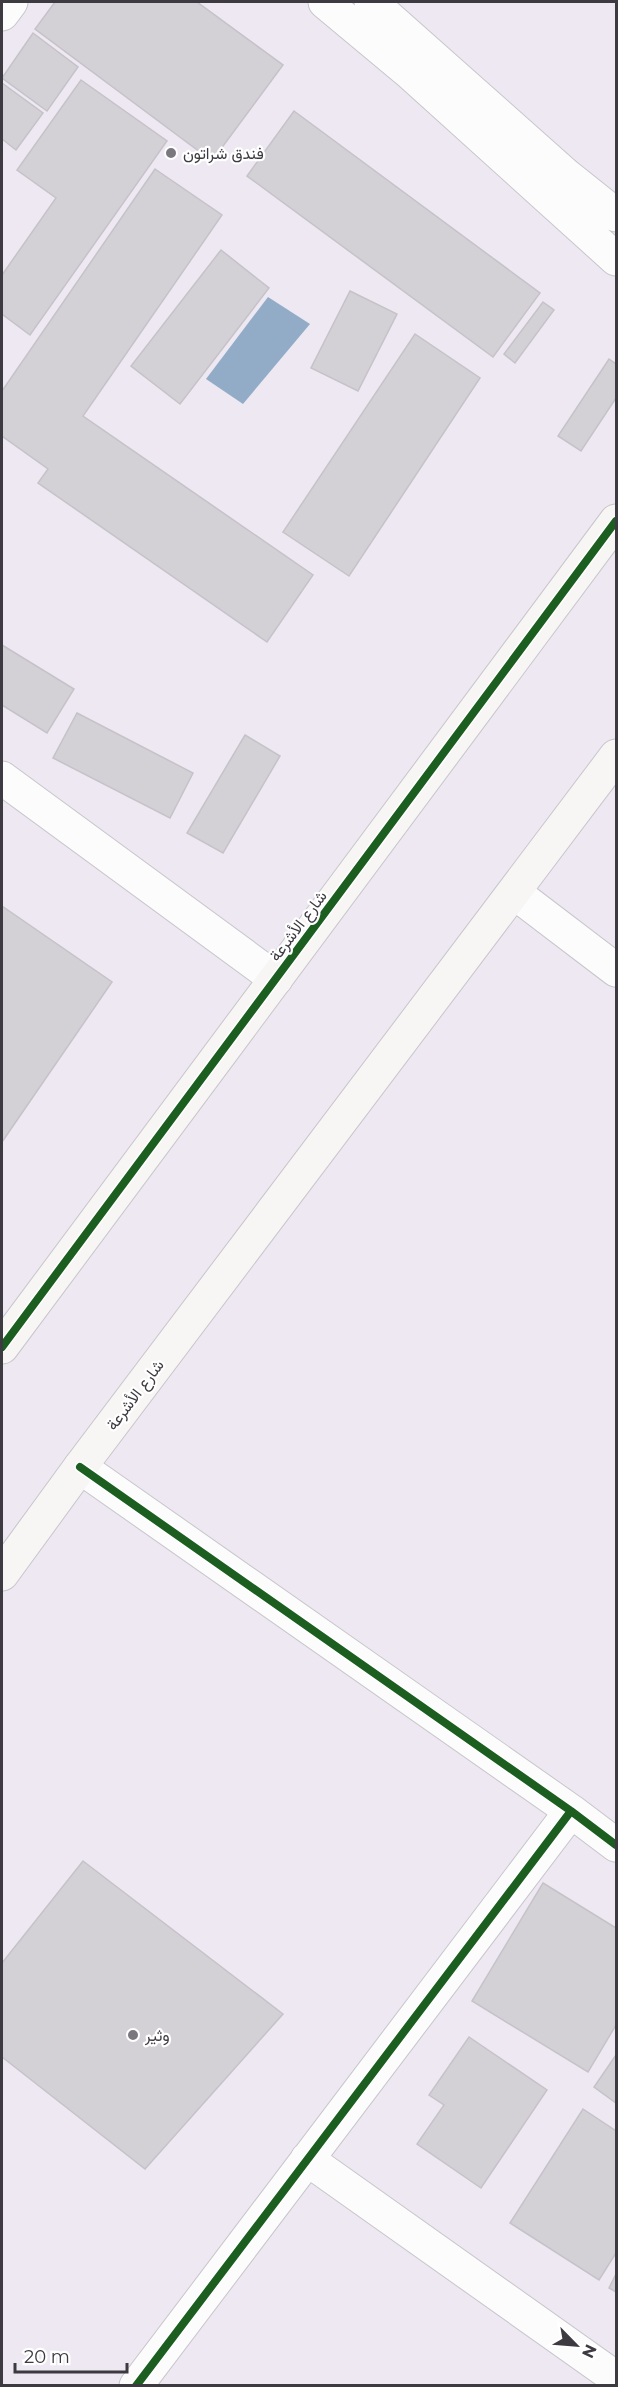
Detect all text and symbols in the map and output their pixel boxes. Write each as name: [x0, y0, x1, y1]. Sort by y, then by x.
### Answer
place label: فندق شراتون: [183, 144, 264, 164]
marker: فندق شراتون: [164, 146, 178, 160]
street label: شارع الأشرعة: [265, 887, 332, 966]
street label: شارع الأشرعة: [102, 1356, 169, 1435]
place label: وثير: [144, 2026, 170, 2046]
marker: وثير: [126, 2028, 140, 2042]
north arrow: [546, 2315, 606, 2375]
scale bar: [15, 2336, 128, 2374]
text: N: [578, 2341, 600, 2361]
text: 20 m: [24, 2346, 70, 2368]

